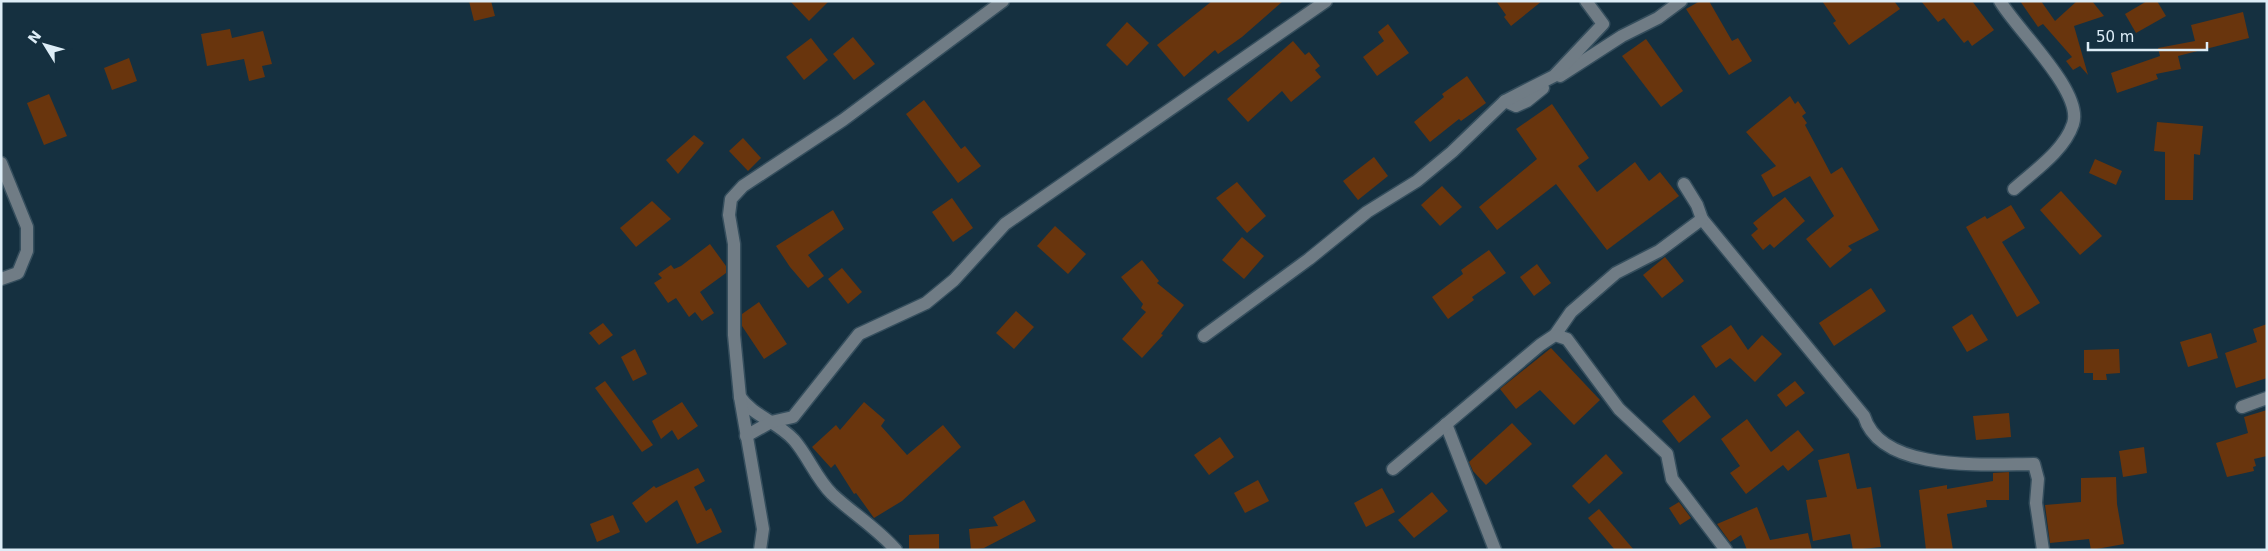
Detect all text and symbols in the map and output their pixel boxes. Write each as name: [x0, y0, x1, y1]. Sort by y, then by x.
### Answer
north arrow: [20, 20, 70, 70]
scale bar: [2088, 20, 2207, 52]
text: N: [25, 28, 45, 47]
text: 50 m: [2096, 28, 2134, 46]

